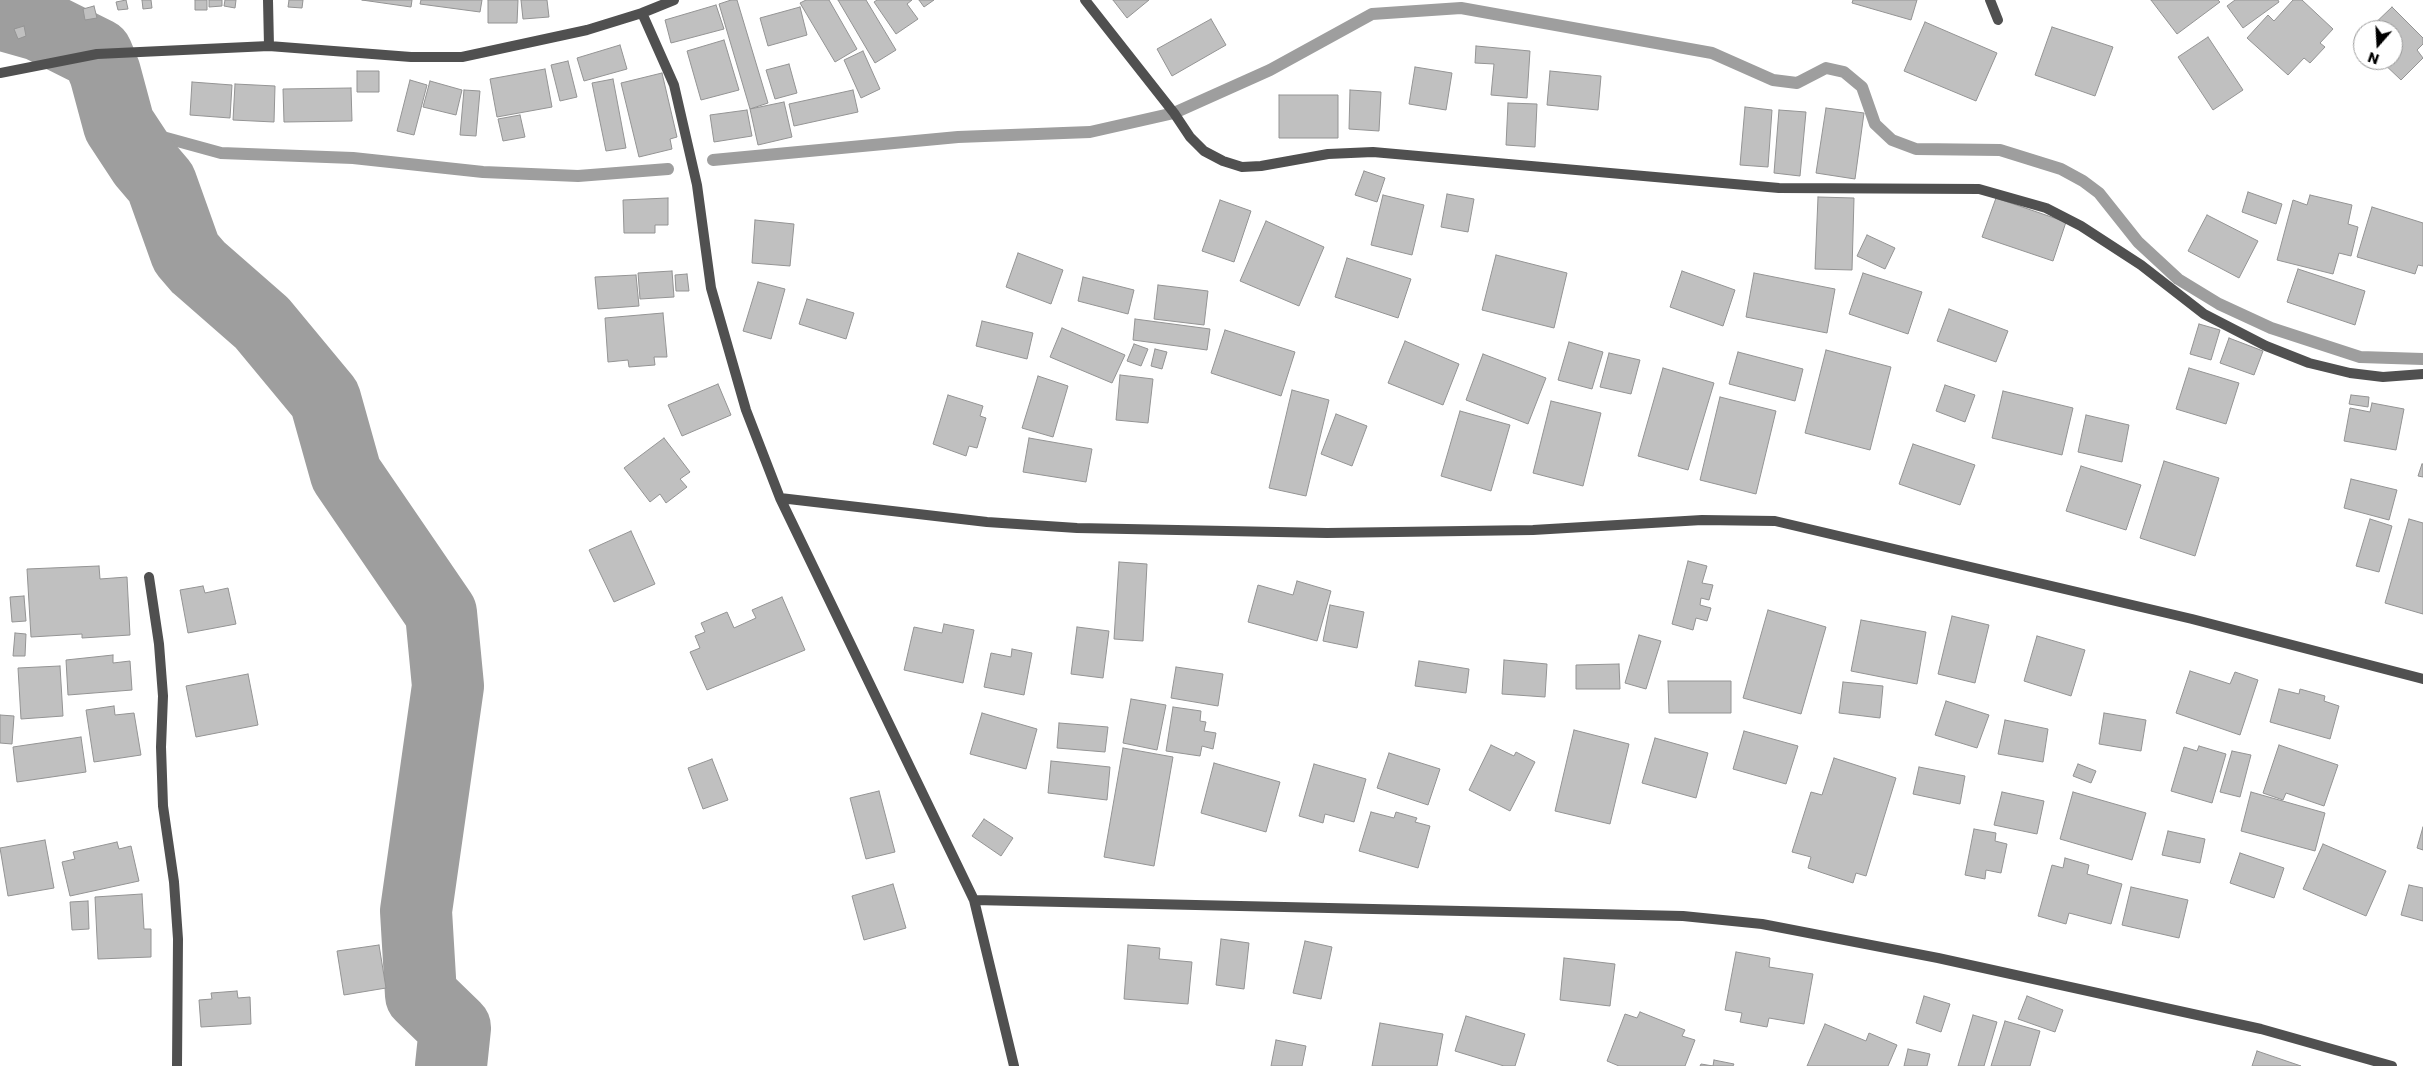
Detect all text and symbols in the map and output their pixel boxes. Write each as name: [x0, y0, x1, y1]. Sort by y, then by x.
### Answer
north arrow: [2353, 20, 2403, 70]
text: N: [2365, 47, 2382, 69]

